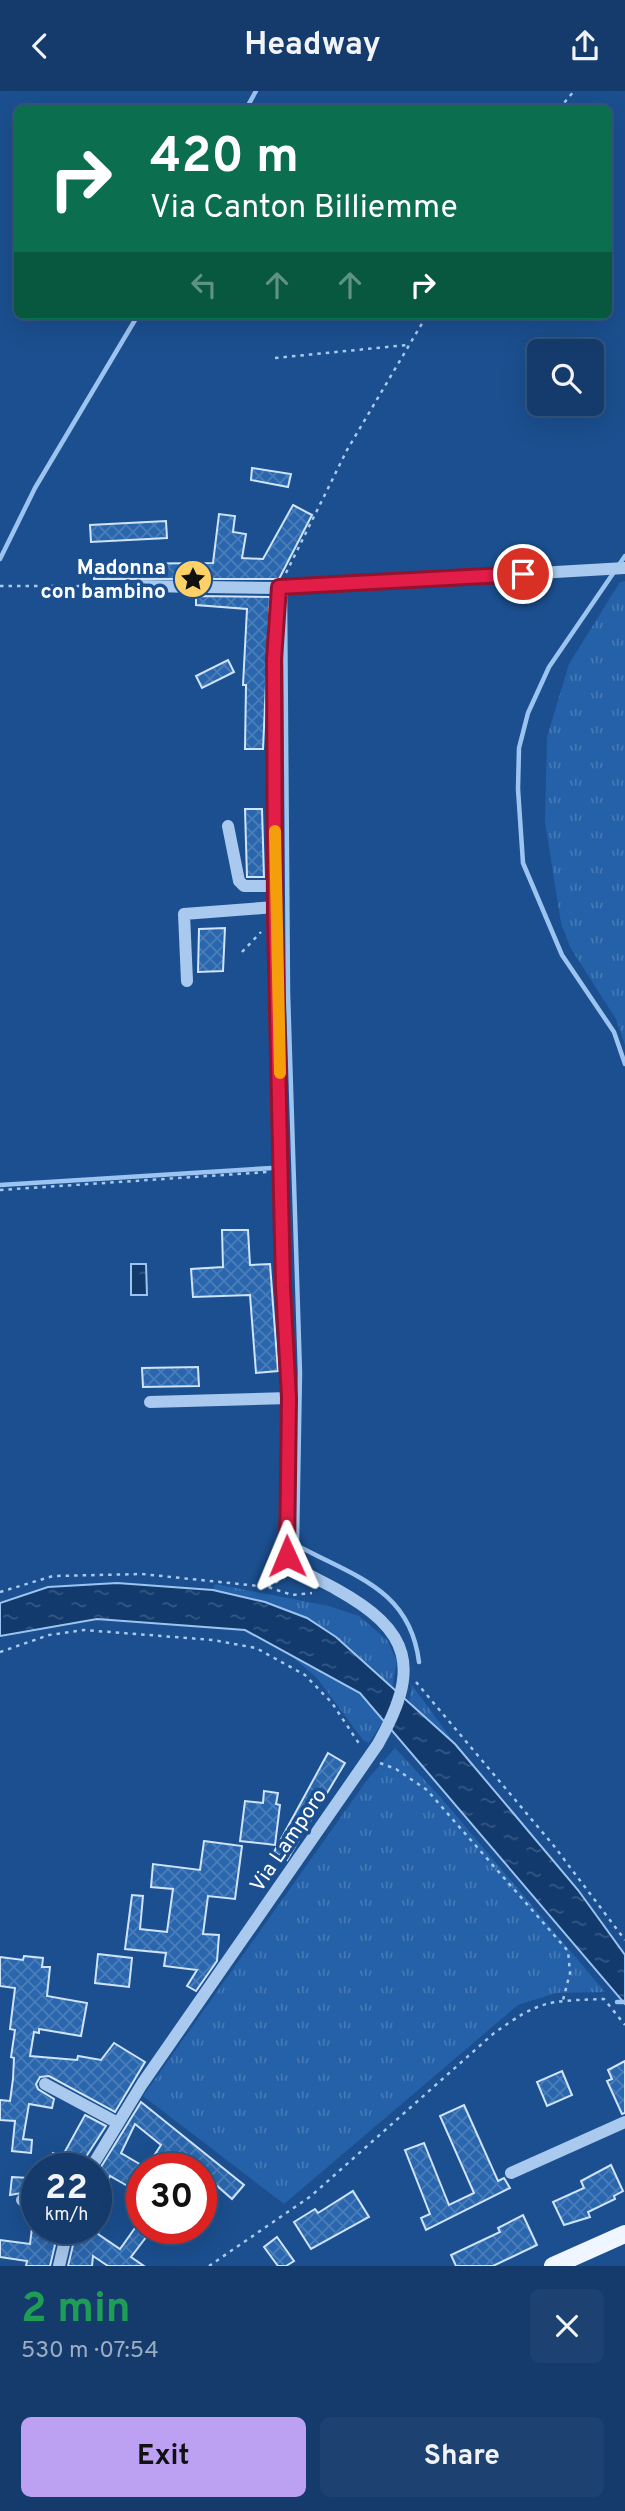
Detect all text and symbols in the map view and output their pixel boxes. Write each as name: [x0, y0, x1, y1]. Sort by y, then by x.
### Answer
text: Headway: [244, 26, 381, 66]
icon: back: [21, 27, 59, 65]
icon: share: [566, 27, 604, 65]
text: 420 m: [150, 128, 299, 190]
icon: right: [35, 133, 126, 224]
text: Via Canton Billiemme: [150, 189, 458, 229]
icon: left: [185, 266, 223, 304]
icon: ahead: [258, 266, 296, 304]
icon: ahead: [331, 266, 369, 304]
icon: right: [404, 266, 442, 304]
map controls: [527, 339, 604, 416]
button: search: [527, 339, 604, 416]
pin: [493, 544, 553, 604]
place label: Madonna con bambino: [40, 555, 166, 606]
icon: arrive: [504, 555, 542, 593]
place icon: Madonna con bambino: [172, 558, 214, 600]
position arrow: [250, 1519, 324, 1593]
street label: Via Lamporo: [245, 1784, 334, 1898]
speed limit sign: 30: [126, 2153, 217, 2244]
text: 22: [45, 2167, 88, 2211]
text: km/h: [45, 2204, 88, 2227]
text: 2 min: [21, 2284, 131, 2337]
button: close: [530, 2289, 604, 2363]
text: 530 m · 07:54: [21, 2337, 159, 2366]
button: Exit: [21, 2417, 306, 2497]
button: Share: [320, 2417, 604, 2497]

